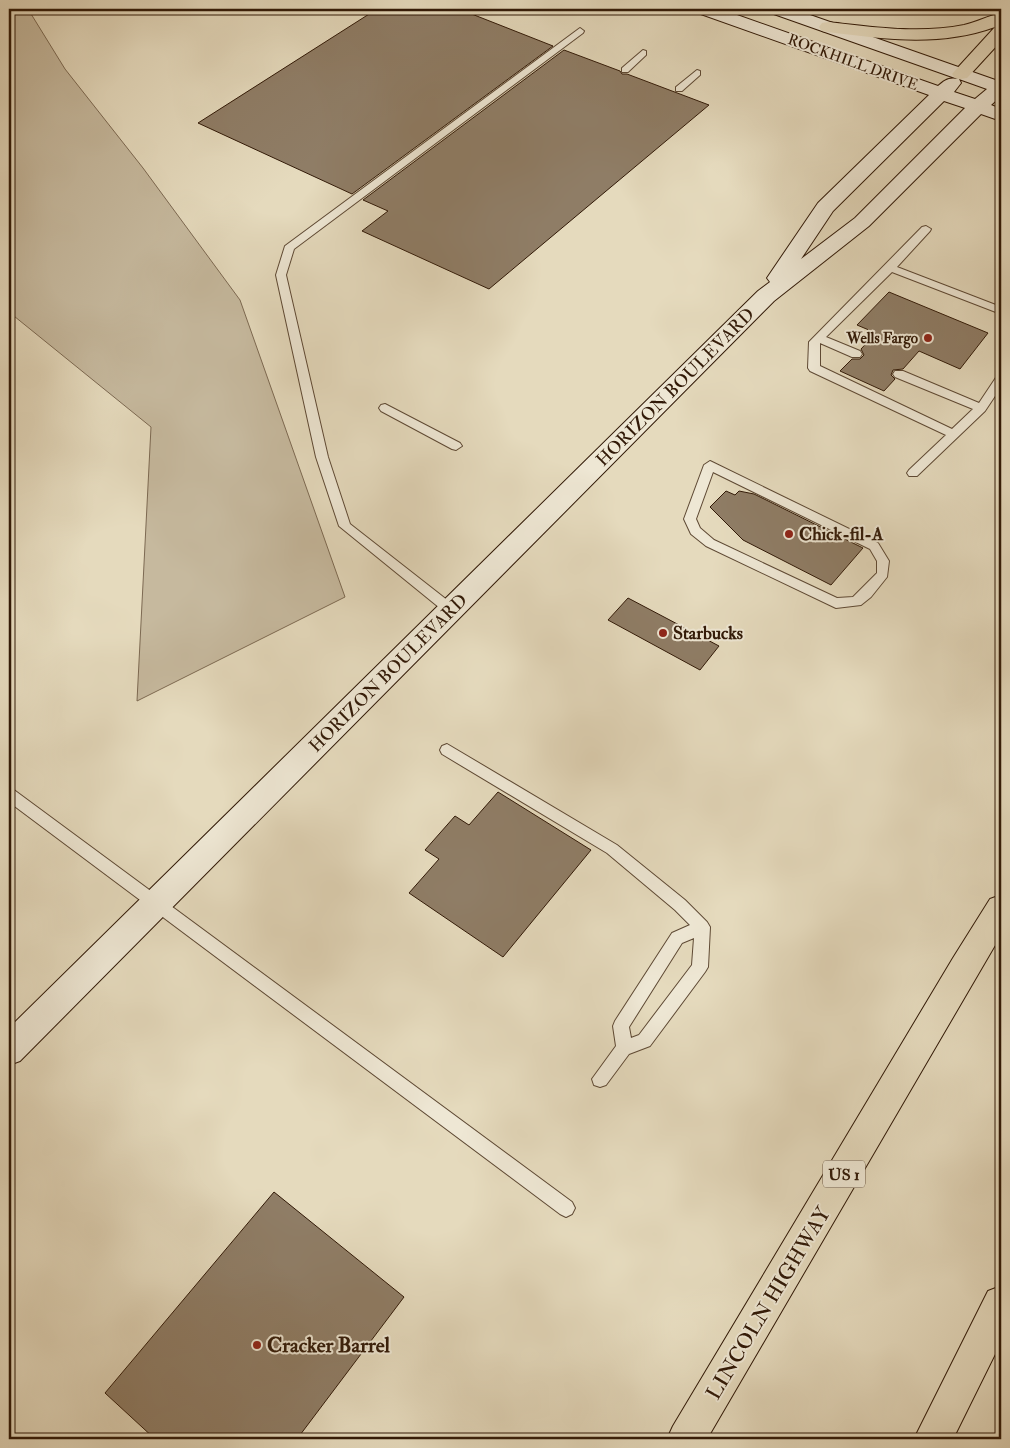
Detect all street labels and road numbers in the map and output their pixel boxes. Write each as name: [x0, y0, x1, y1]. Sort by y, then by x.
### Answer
street label: ROCKHILL DRIVE: [785, 30, 921, 95]
street label: HORIZON BOULEVARD: [591, 303, 760, 472]
street label: HORIZON BOULEVARD: [304, 589, 473, 758]
road number: US 1: [823, 1160, 865, 1188]
street label: LINCOLN HIGHWAY: [700, 1201, 837, 1405]

